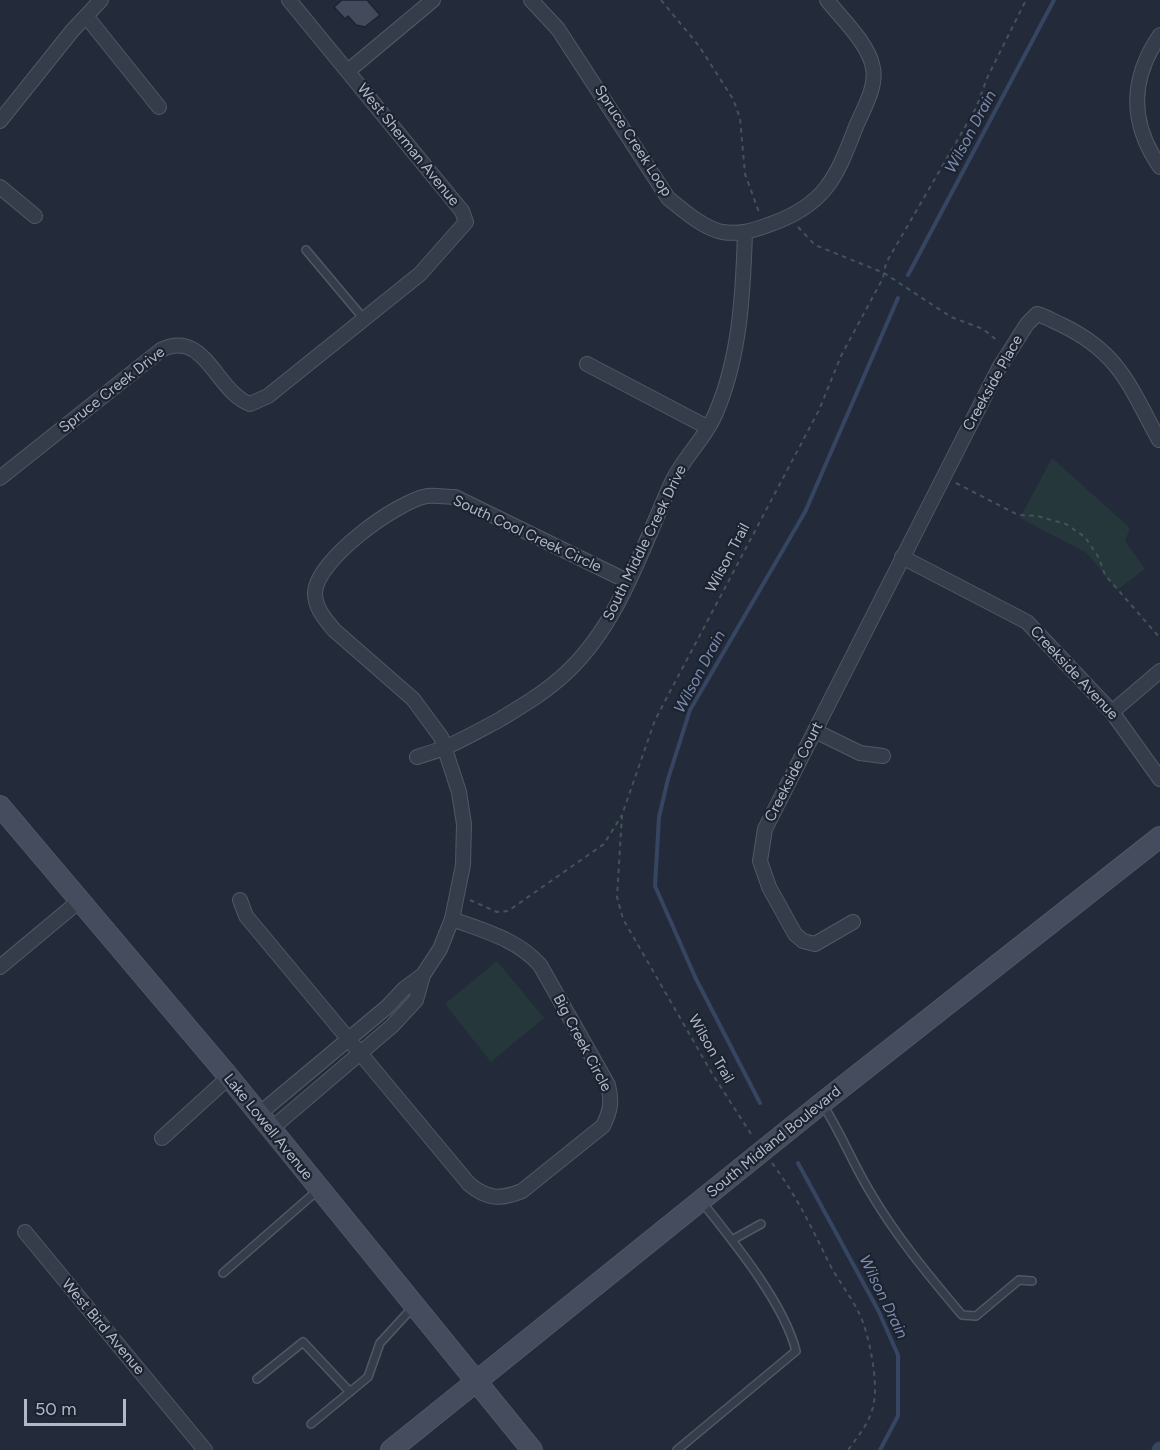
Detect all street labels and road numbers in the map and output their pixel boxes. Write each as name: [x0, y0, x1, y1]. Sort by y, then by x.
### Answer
street label: West Sherman Avenue: [353, 80, 463, 210]
street label: Spruce Creek Loop: [590, 82, 676, 200]
street label: Creekside Place: [959, 332, 1027, 434]
street label: Spruce Creek Drive: [55, 343, 169, 437]
street label: South Middle Creek Drive: [599, 462, 691, 624]
street label: South Cool Creek Circle: [450, 492, 604, 576]
street label: Wilson Trail: [702, 520, 754, 596]
street label: Creekside Avenue: [1026, 622, 1122, 724]
street label: Creekside Court: [761, 719, 827, 825]
street label: Big Creek Circle: [549, 991, 615, 1095]
street label: Wilson Trail: [684, 1012, 738, 1086]
street label: Lake Lowell Avenue: [220, 1070, 316, 1184]
street label: South Midland Boulevard: [703, 1082, 845, 1202]
street label: West Bird Avenue: [58, 1276, 148, 1378]

